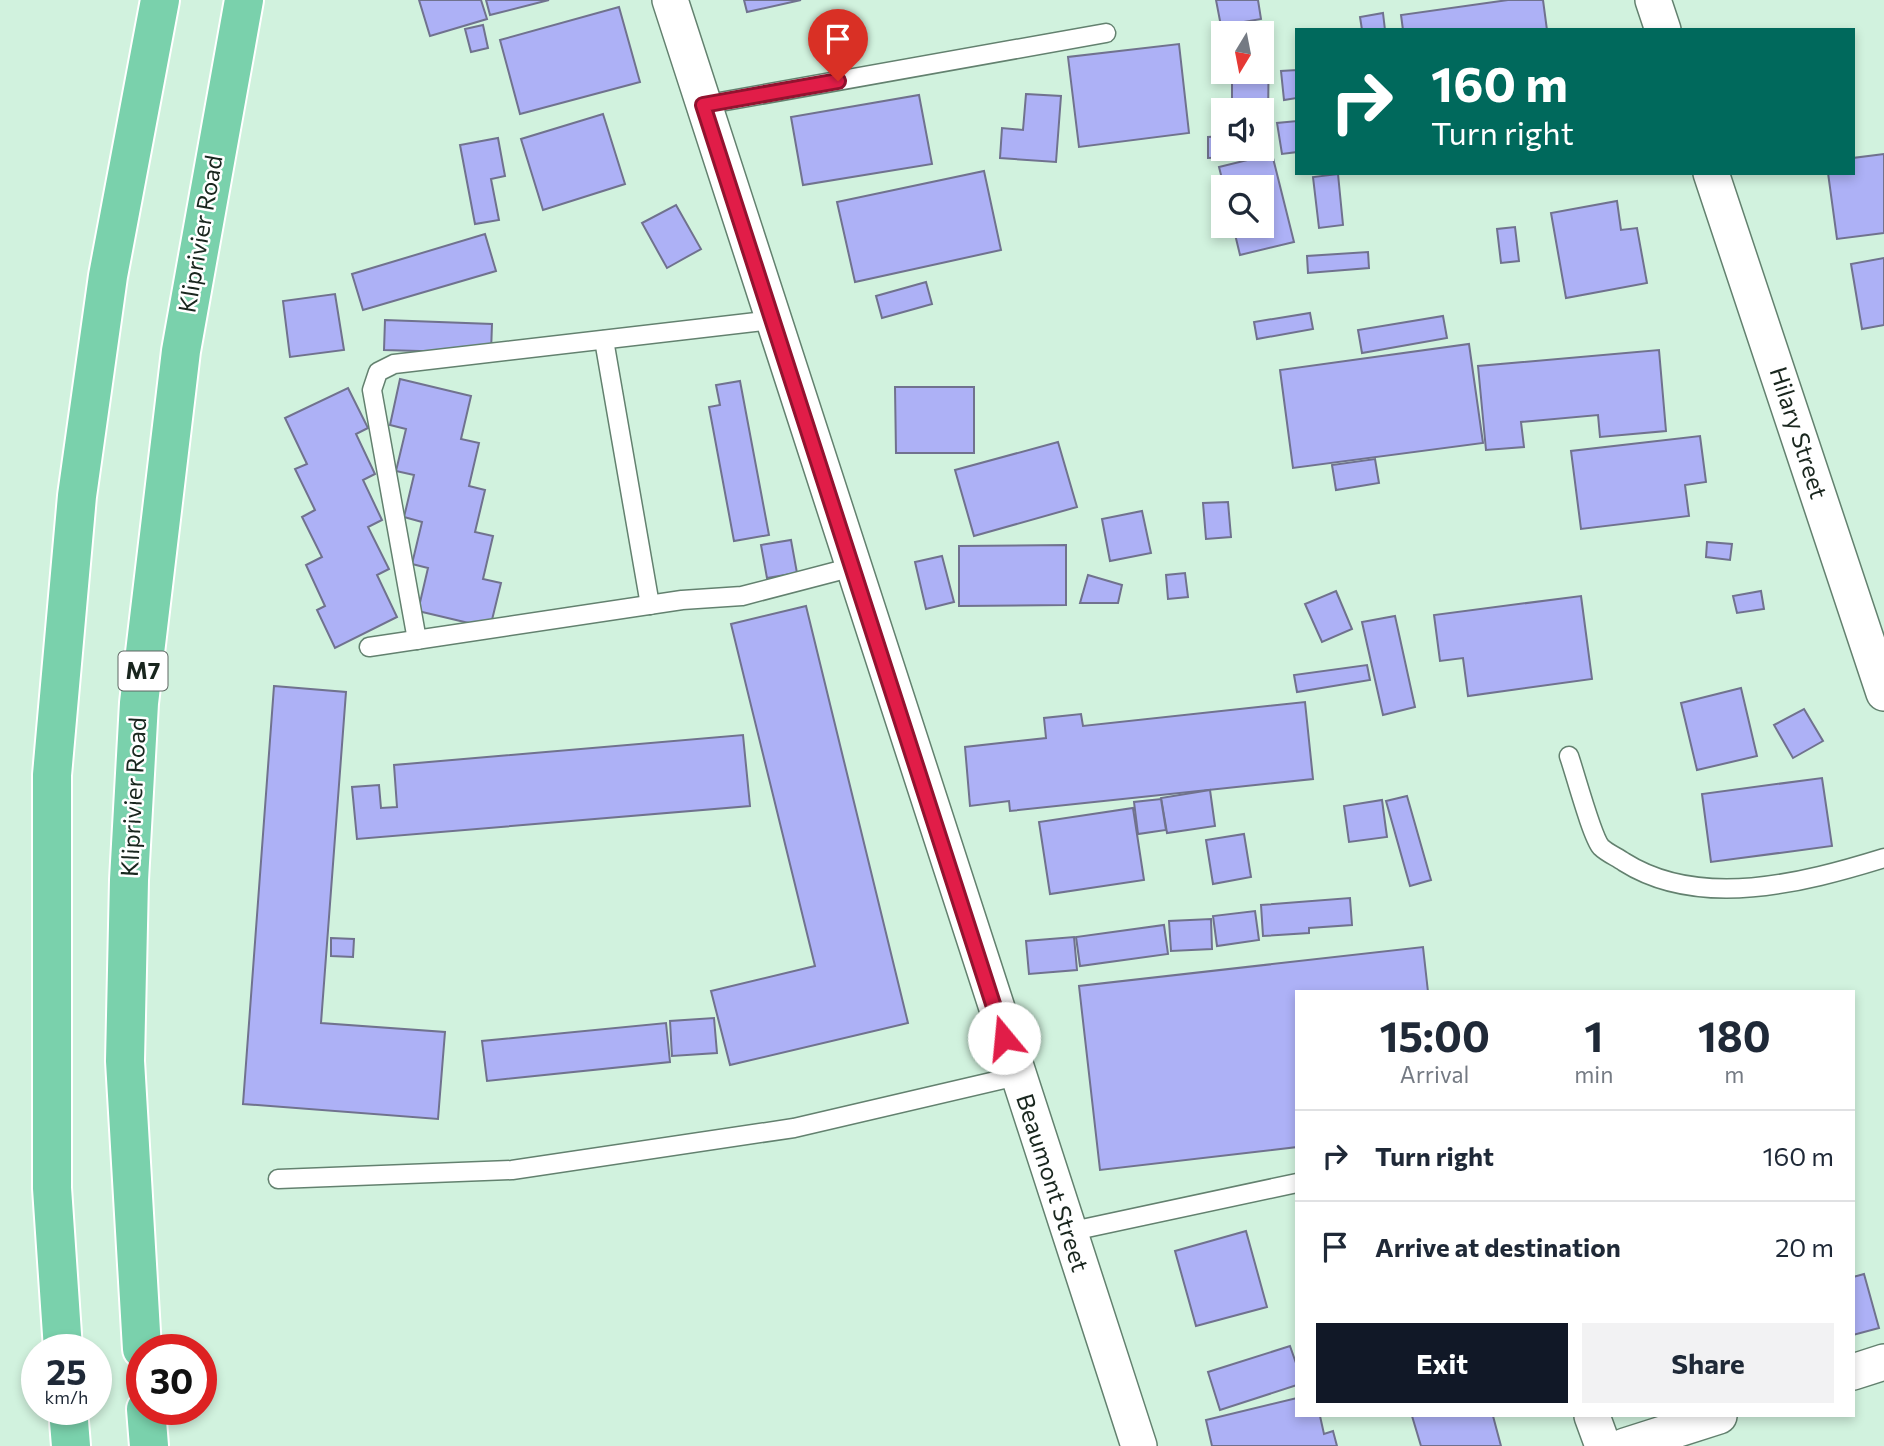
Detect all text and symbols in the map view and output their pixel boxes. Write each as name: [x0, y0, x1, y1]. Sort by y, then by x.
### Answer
pin: [808, 9, 868, 81]
icon: arrive: [819, 20, 857, 58]
north arrow: [1211, 21, 1274, 84]
map controls: [1211, 21, 1274, 238]
text: 160 m: [1431, 52, 1568, 112]
icon: right: [1316, 56, 1407, 147]
button: sound: [1211, 98, 1274, 161]
text: Turn right: [1431, 112, 1574, 152]
street label: Kliprivier Road: [171, 153, 228, 315]
button: search: [1211, 175, 1274, 238]
street label: Hilary Street: [1764, 363, 1834, 502]
road number: M7: [118, 652, 168, 691]
street label: Kliprivier Road: [114, 716, 151, 877]
position arrow: [967, 1001, 1041, 1075]
text: 15:00: [1379, 1009, 1490, 1061]
text: 1: [1584, 1009, 1603, 1061]
text: 180: [1698, 1009, 1771, 1061]
text: Arrival: [1400, 1060, 1469, 1088]
text: min: [1574, 1060, 1613, 1088]
text: m: [1724, 1060, 1744, 1088]
street label: Beaumont Street: [1011, 1090, 1096, 1275]
icon: right: [1316, 1137, 1354, 1175]
text: Turn right: [1375, 1140, 1494, 1171]
text: 160 m: [1762, 1140, 1834, 1171]
icon: arrive: [1316, 1228, 1354, 1266]
text: Arrive at destination: [1375, 1231, 1621, 1262]
text: 20 m: [1775, 1231, 1834, 1262]
button: Exit: [1316, 1323, 1568, 1403]
button: Share: [1582, 1323, 1834, 1403]
speed limit sign: 30: [126, 1334, 217, 1425]
text: 25: [46, 1349, 87, 1392]
text: km/h: [45, 1386, 88, 1408]

